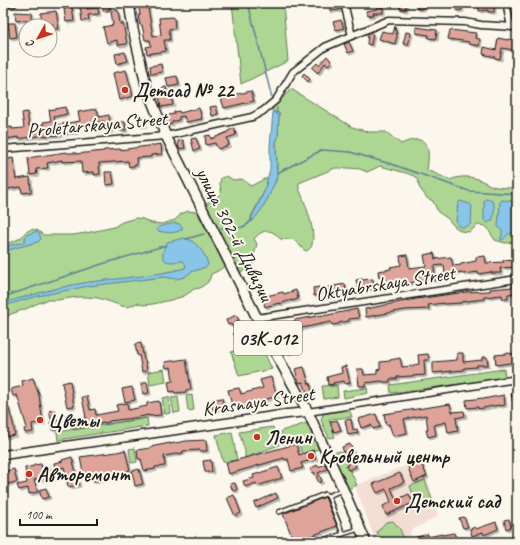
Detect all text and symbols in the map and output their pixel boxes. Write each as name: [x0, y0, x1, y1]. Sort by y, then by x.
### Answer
north arrow: [18, 18, 58, 58]
text: С: [22, 37, 37, 51]
place label: Детсад № 22: [133, 78, 235, 103]
marker: Детсад № 22: [120, 85, 130, 95]
street label: Proletarskaya Street: [26, 106, 171, 143]
street label: улица 302-й Дивизии: [190, 162, 280, 307]
street label: Oktyabrskaya Street: [314, 260, 459, 307]
road number: 03К-012: [234, 321, 302, 355]
street label: Krasnaya Street: [201, 381, 318, 422]
place label: Цветы: [48, 408, 101, 433]
marker: Цветы: [35, 415, 45, 425]
place label: Ленин: [265, 425, 313, 450]
marker: Ленин: [252, 432, 262, 442]
place label: Кровельный центр: [319, 444, 451, 469]
marker: Кровельный центр: [306, 451, 316, 461]
place label: Авторемонт: [37, 462, 131, 487]
marker: Авторемонт: [24, 469, 34, 479]
place label: Детский сад: [405, 489, 502, 514]
marker: Детский сад: [392, 496, 402, 506]
scale bar: [20, 501, 97, 527]
text: 100 m: [26, 507, 53, 523]

